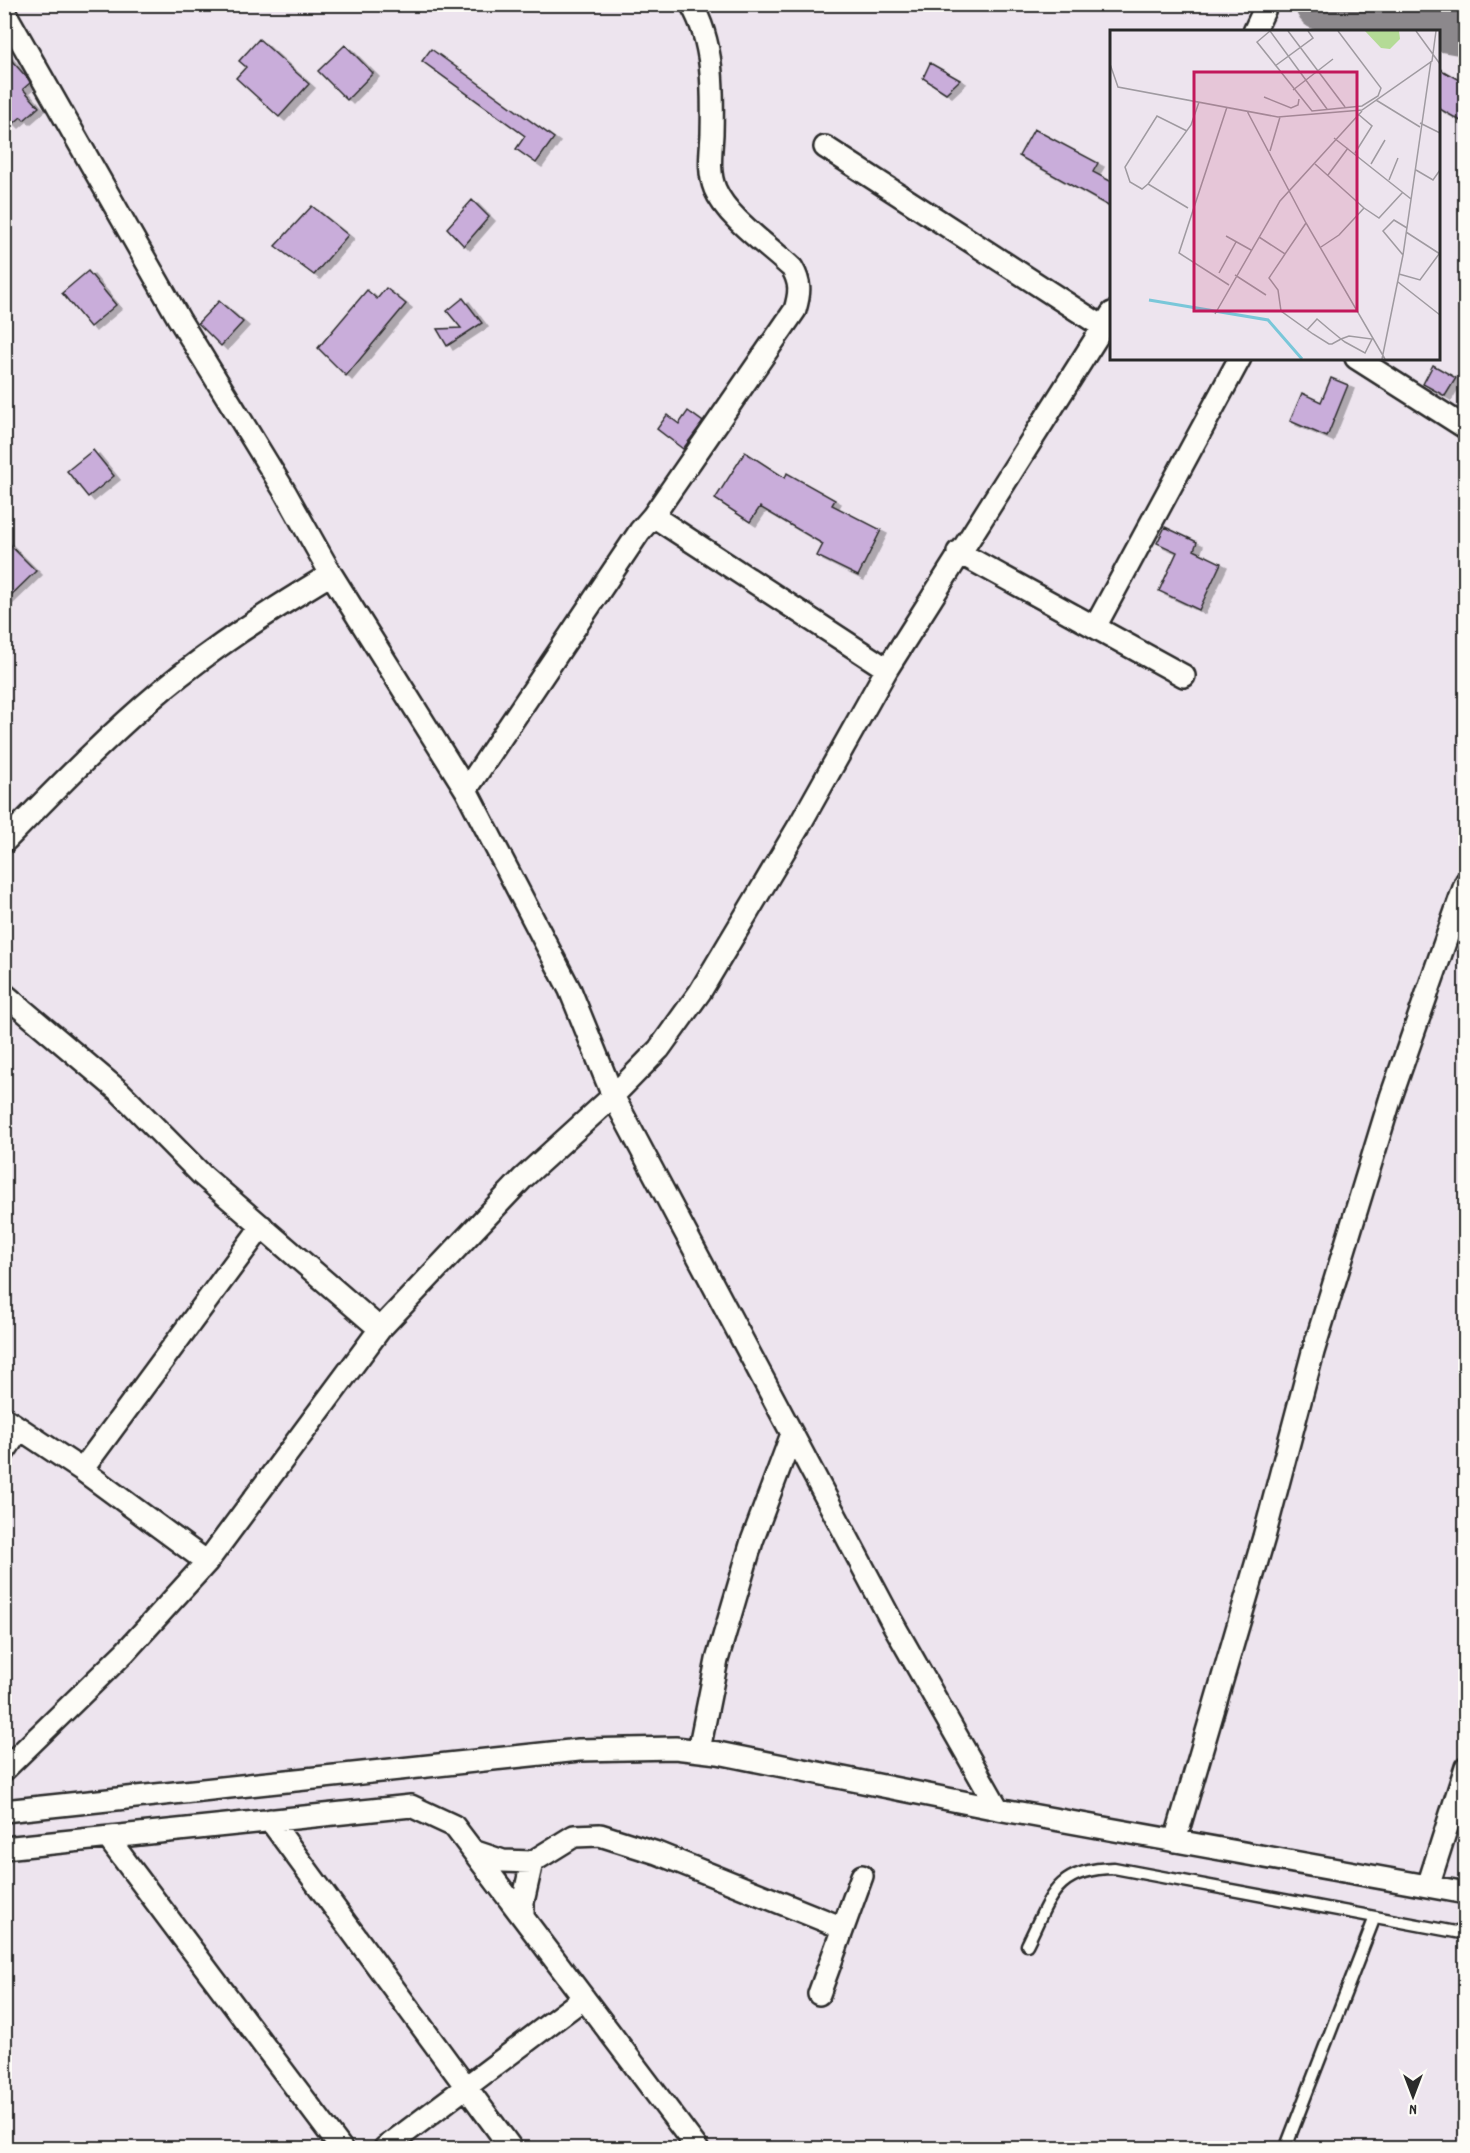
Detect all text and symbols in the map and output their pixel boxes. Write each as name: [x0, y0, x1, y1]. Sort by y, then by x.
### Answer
inset map: [1110, 30, 1440, 360]
north arrow: [1383, 2066, 1443, 2126]
text: N: [1409, 2097, 1417, 2120]

